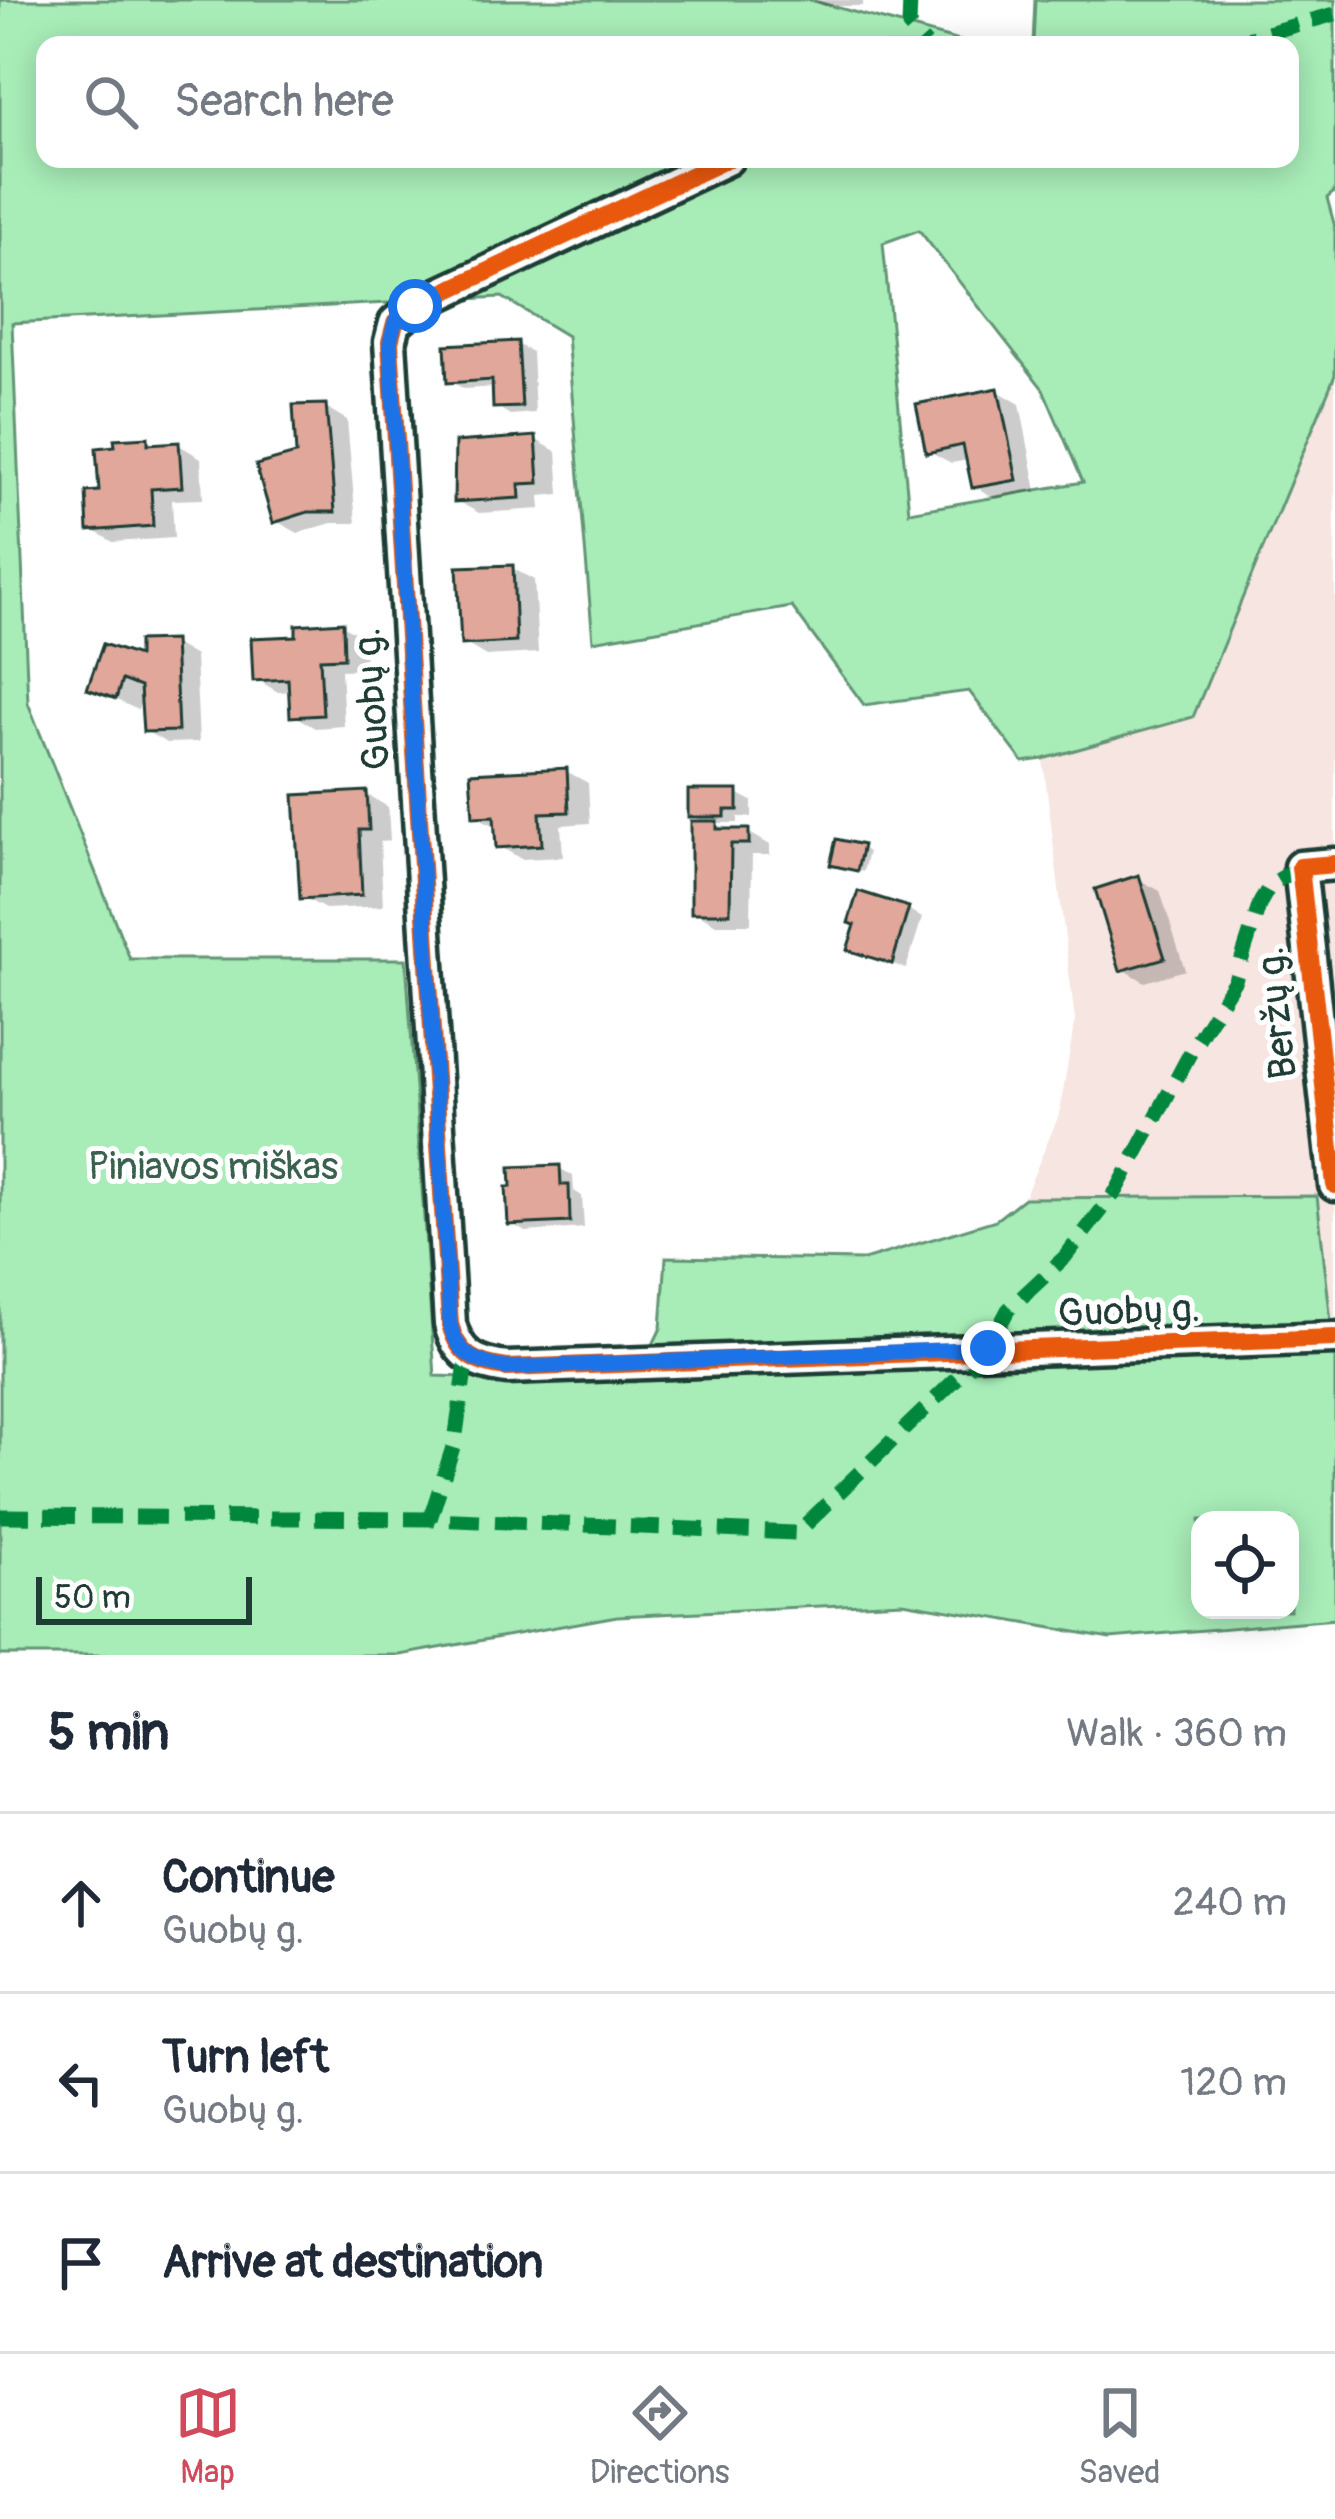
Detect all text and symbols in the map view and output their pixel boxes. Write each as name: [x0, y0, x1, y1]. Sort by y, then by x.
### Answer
search box: [36, 36, 1299, 168]
icon: search: [78, 69, 144, 135]
text: Search here: [174, 74, 394, 130]
route start: [388, 279, 442, 333]
street label: Guobų g.: [343, 626, 401, 772]
street label: Beržų g.: [1246, 945, 1308, 1081]
park label: Piniavos miškas: [88, 1142, 338, 1191]
street label: Guobų g.: [1057, 1284, 1201, 1338]
route end: [961, 1321, 1015, 1375]
map controls: [1191, 1511, 1299, 1619]
button: locate: [1191, 1511, 1299, 1619]
scale bar: [36, 1571, 252, 1624]
text: 50 m: [54, 1577, 131, 1618]
text: 5 min: [48, 1701, 169, 1765]
text: Walk · 360 m: [1066, 1709, 1287, 1758]
text: Continue: [162, 1850, 335, 1906]
icon: ahead: [48, 1870, 114, 1936]
text: 240 m: [1173, 1878, 1287, 1927]
text: Guobų g.: [162, 1906, 304, 1955]
text: Turn left: [162, 2030, 329, 2086]
icon: left: [48, 2050, 114, 2116]
text: 120 m: [1180, 2058, 1287, 2107]
text: Guobų g.: [162, 2086, 304, 2135]
icon: arrive: [48, 2230, 114, 2296]
text: Arrive at destination: [162, 2235, 543, 2291]
tab: Map: [175, 2380, 241, 2493]
tab: Directions: [590, 2380, 730, 2493]
tab: Saved: [1079, 2380, 1160, 2493]

